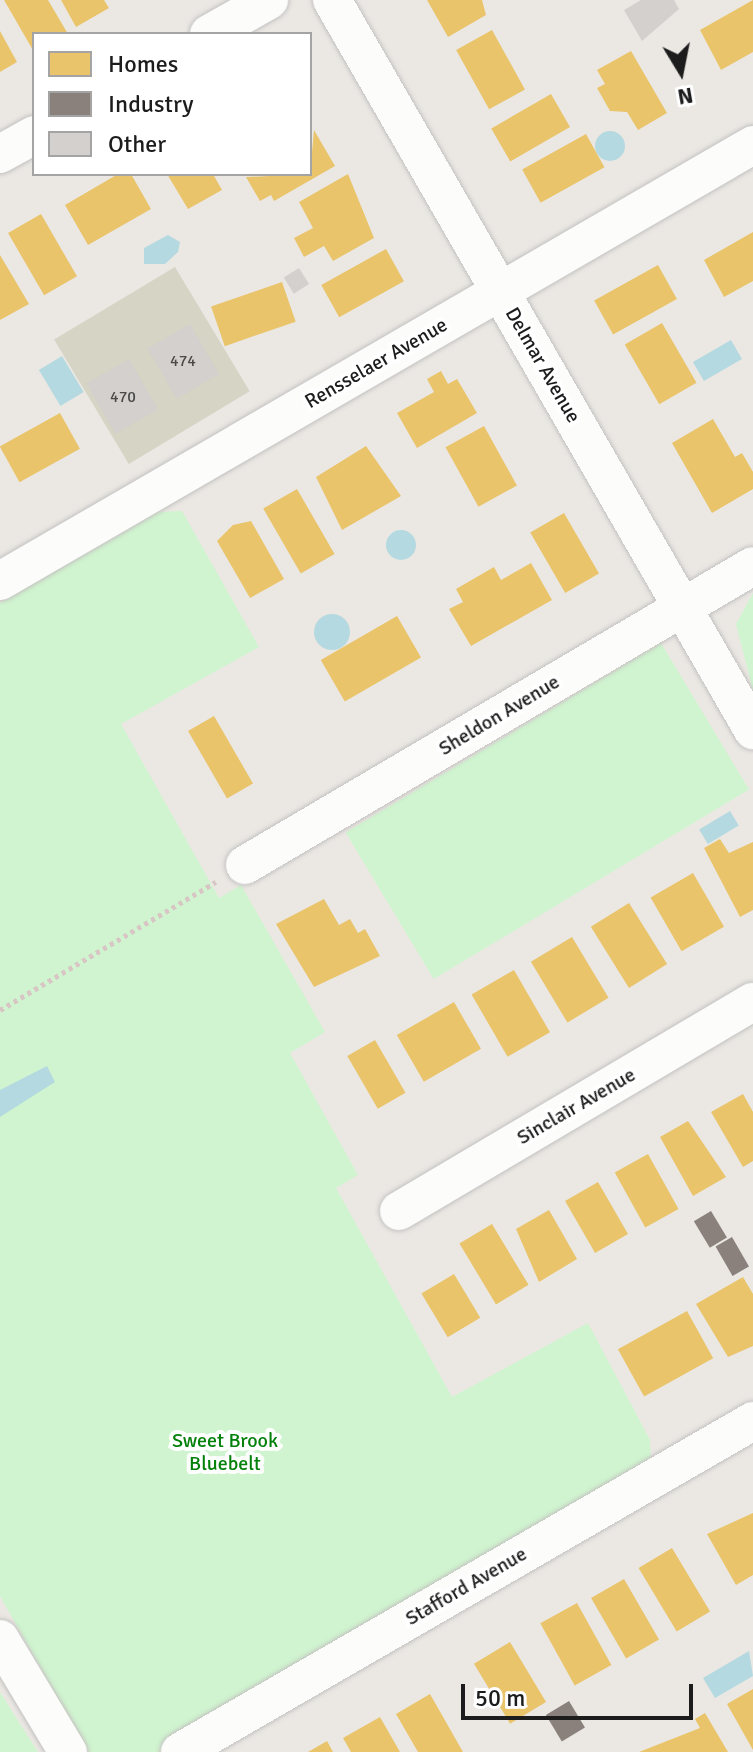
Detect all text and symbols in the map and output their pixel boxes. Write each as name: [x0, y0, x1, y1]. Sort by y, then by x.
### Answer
legend: [32, 32, 312, 176]
north arrow: [641, 32, 721, 112]
text: Homes: [108, 49, 178, 79]
text: N: [675, 82, 695, 111]
text: Industry: [108, 89, 194, 119]
text: Other: [108, 129, 166, 159]
street label: Delmar Avenue: [500, 303, 586, 427]
street label: Rensselaer Avenue: [301, 312, 451, 414]
house number: 474: [170, 351, 196, 371]
house number: 470: [110, 387, 136, 407]
street label: Sheldon Avenue: [434, 670, 564, 760]
street label: Sinclair Avenue: [513, 1062, 639, 1150]
park label: Sweet Brook Bluebelt: [172, 1429, 278, 1476]
street label: Stafford Avenue: [401, 1542, 531, 1630]
scale bar: [465, 1668, 697, 1718]
text: 50 m: [475, 1683, 525, 1713]

